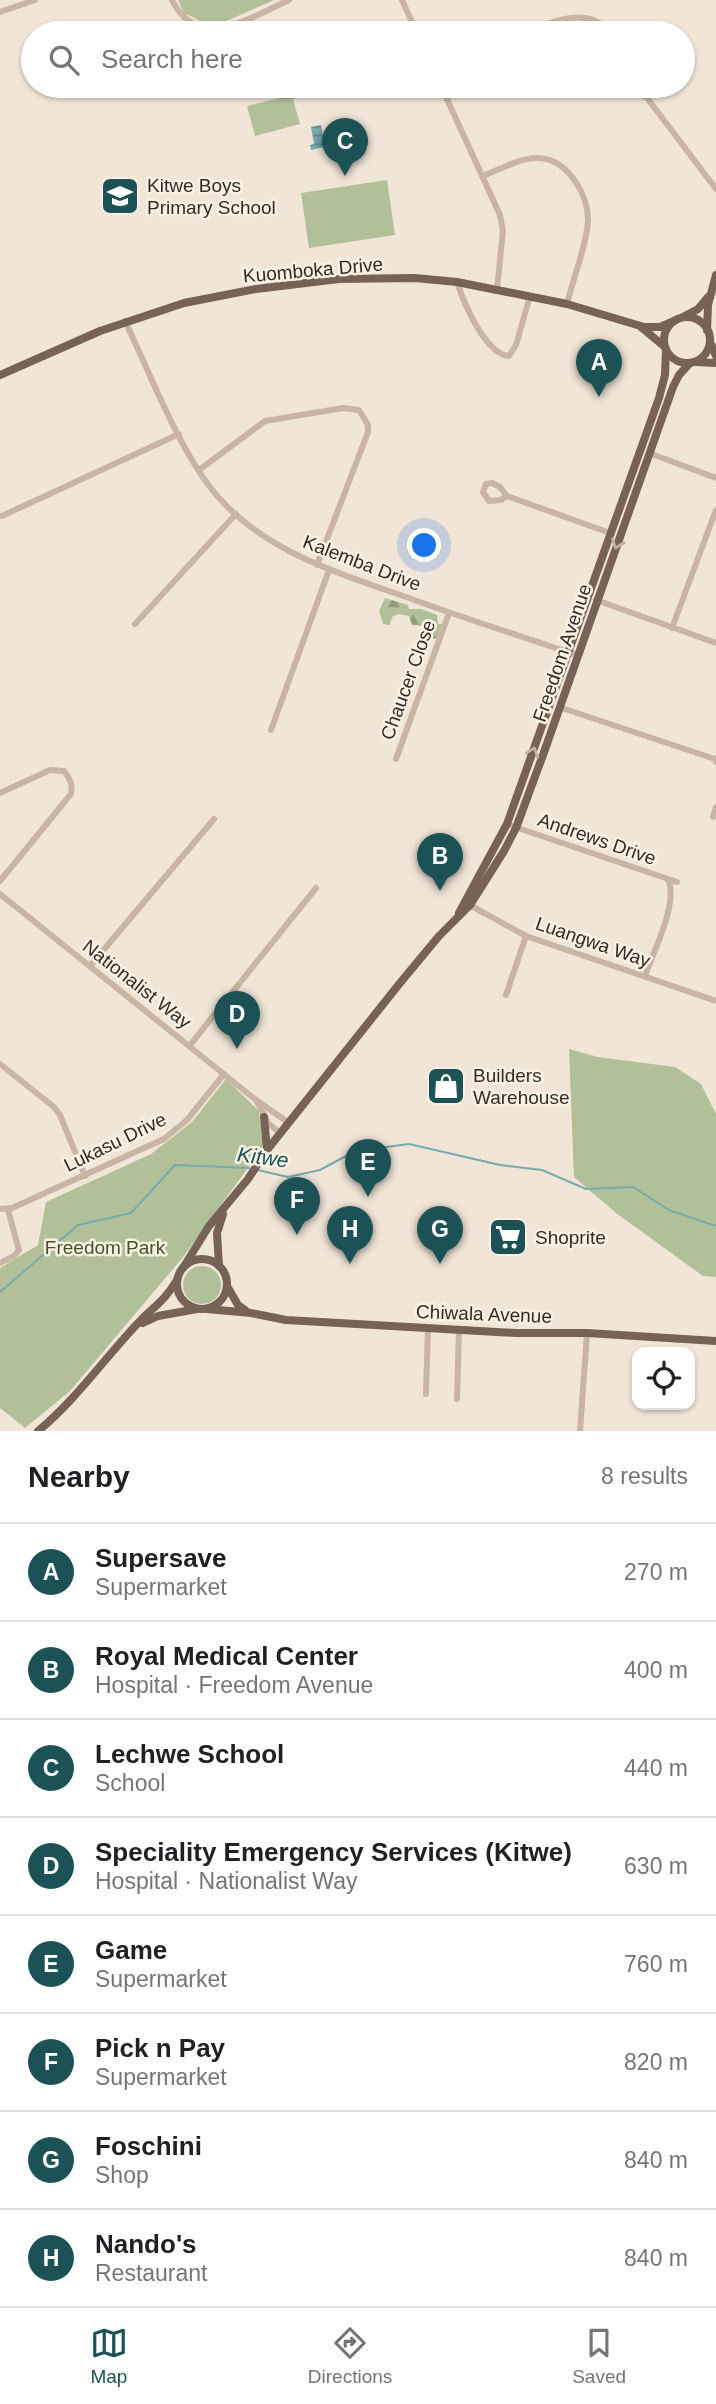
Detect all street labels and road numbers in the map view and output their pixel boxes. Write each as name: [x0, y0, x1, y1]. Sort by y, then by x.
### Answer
street label: Kuomboka Drive: [242, 253, 384, 287]
street label: Kalemba Drive: [300, 531, 424, 595]
street label: Freedom Avenue: [529, 581, 595, 725]
street label: Chaucer Close: [377, 617, 439, 743]
street label: Andrews Drive: [535, 809, 659, 869]
street label: Luangwa Way: [533, 913, 653, 972]
street label: Nationalist Way: [79, 935, 196, 1033]
street label: Lukasu Drive: [61, 1108, 169, 1176]
street label: Chiwala Avenue: [416, 1301, 552, 1327]

